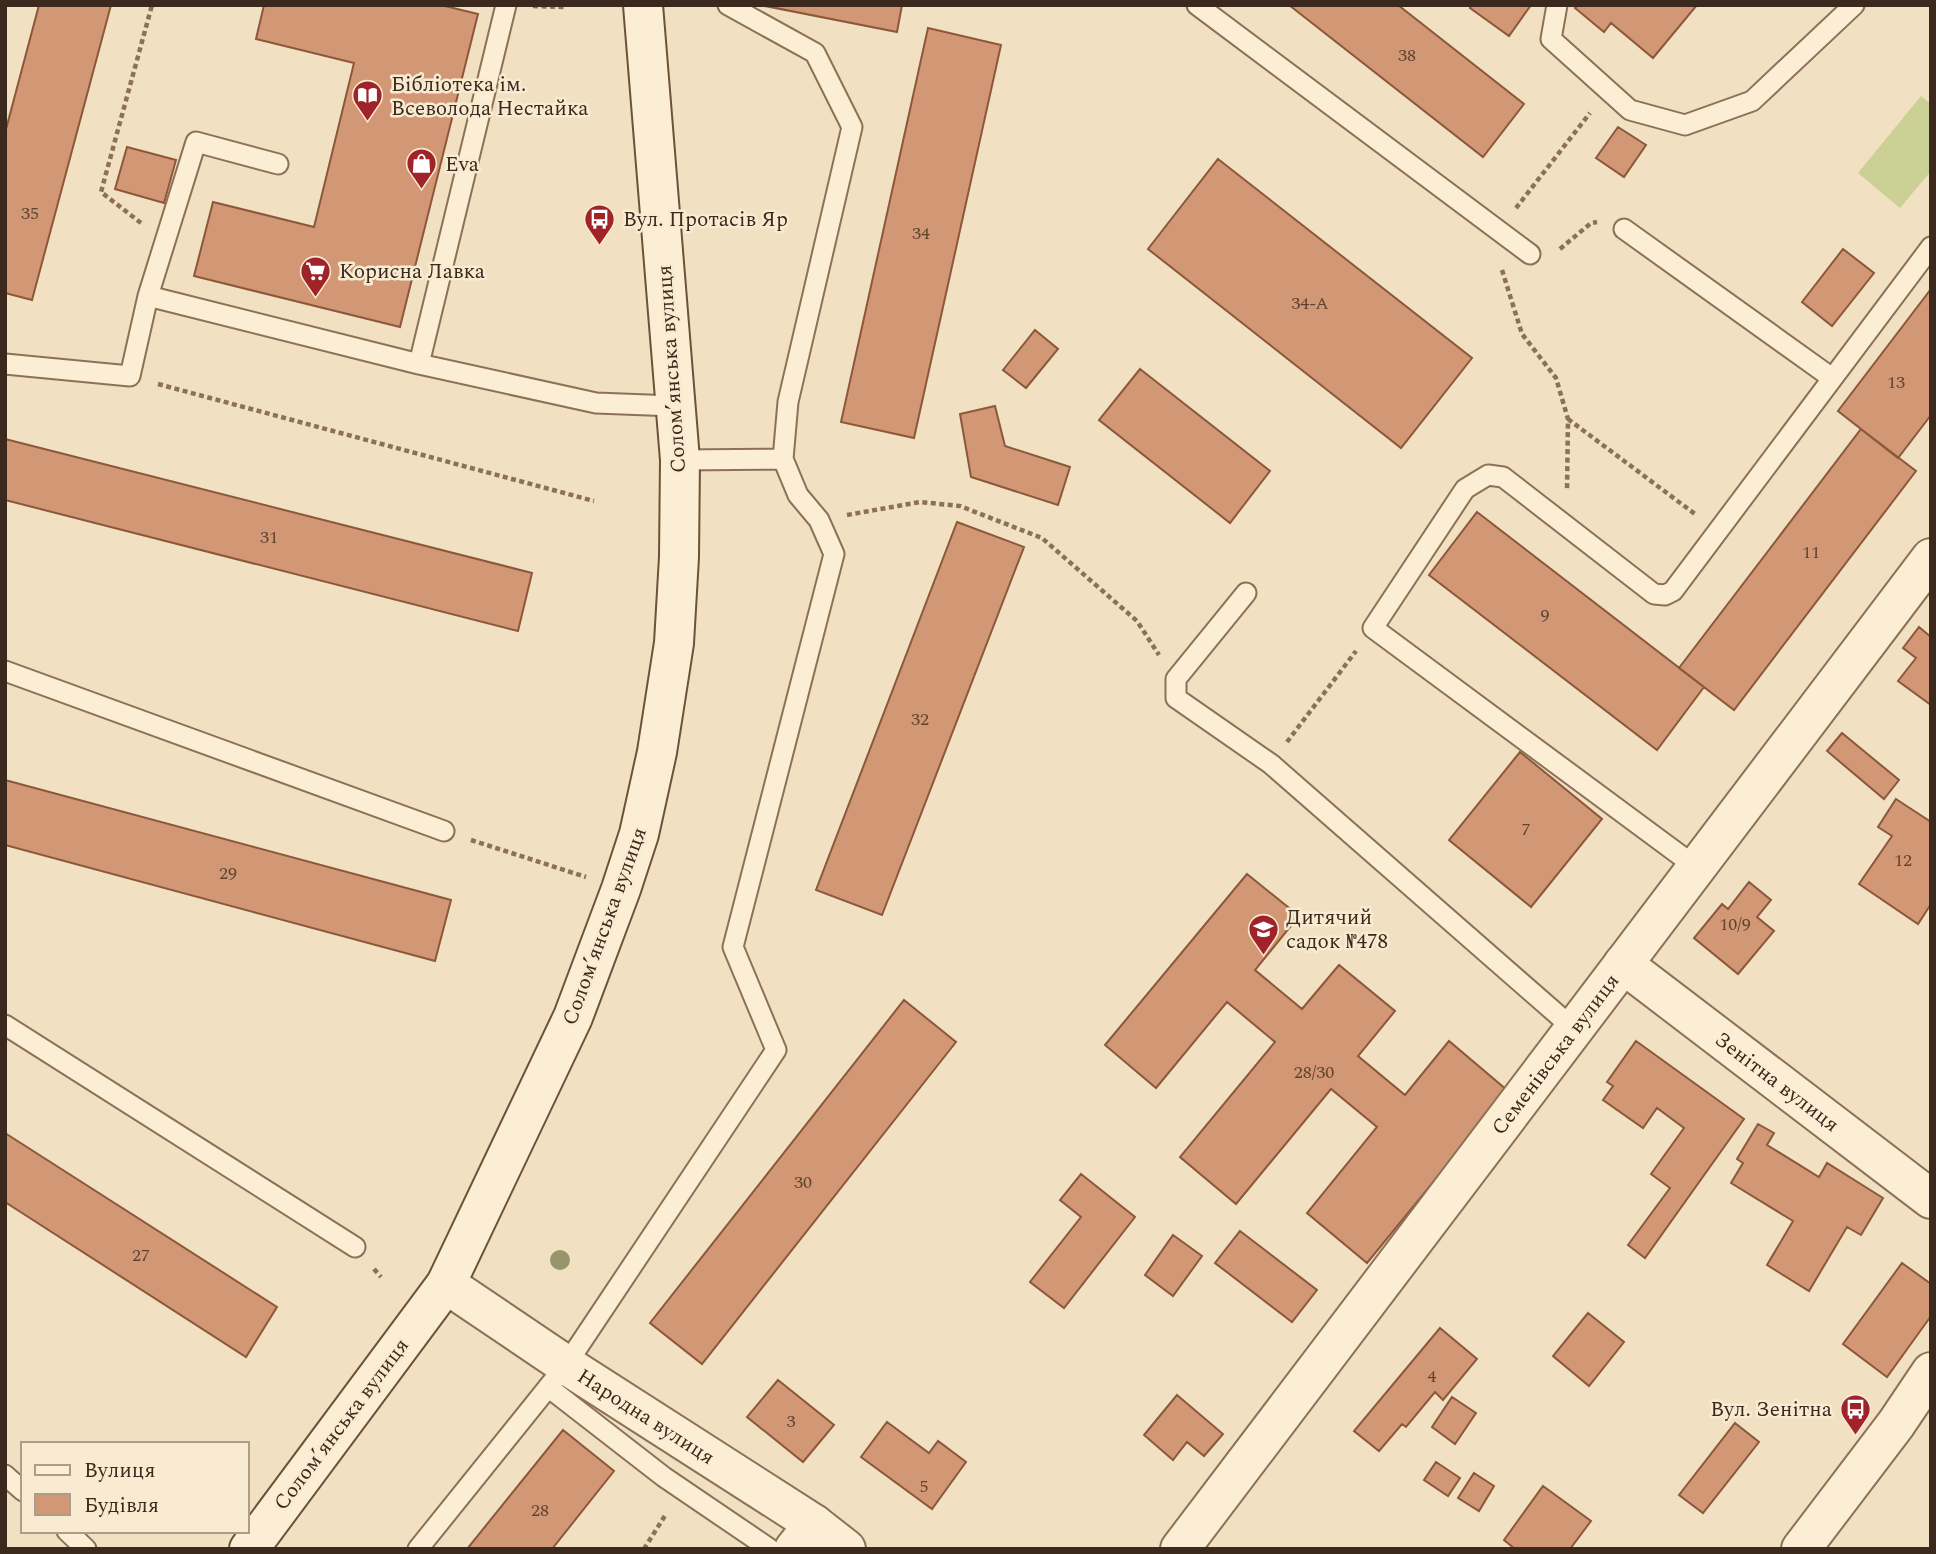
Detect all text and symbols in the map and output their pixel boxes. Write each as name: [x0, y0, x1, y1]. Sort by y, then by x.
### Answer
house number: 38: [1398, 42, 1416, 69]
place label: Бібліотека ім. Всеволода Нестайка: [391, 69, 589, 125]
library icon: Бібліотека ім. Всеволода Нестайка: [351, 79, 385, 123]
shop icon: Eva: [405, 147, 439, 191]
place label: Eva: [445, 149, 480, 181]
house number: 35: [21, 200, 39, 227]
bus stop icon: Вул. Протасів Яр: [583, 202, 617, 246]
place label: Вул. Протасів Яр: [623, 204, 788, 236]
house number: 34: [912, 220, 930, 247]
supermarket icon: Корисна Лавка: [299, 254, 333, 298]
place label: Корисна Лавка: [339, 256, 486, 288]
street label: Соломʼянська вулиця: [649, 264, 695, 474]
house number: 34-А: [1291, 290, 1329, 317]
house number: 13: [1887, 369, 1905, 396]
house number: 31: [260, 524, 278, 551]
house number: 11: [1802, 539, 1820, 566]
house number: 9: [1541, 602, 1550, 629]
house number: 32: [911, 706, 929, 733]
house number: 7: [1522, 816, 1531, 843]
street label: Соломʼянська вулиця: [554, 823, 656, 1030]
house number: 12: [1894, 847, 1912, 874]
house number: 29: [219, 860, 237, 887]
place label: Дитячий садок №478: [1286, 902, 1388, 958]
house number: 10/9: [1719, 911, 1751, 938]
school or university icon: Дитячий садок №478: [1246, 912, 1280, 956]
street label: Семенівська вулиця: [1484, 967, 1628, 1142]
street label: Зенітна вулиця: [1707, 1024, 1846, 1141]
house number: 28/30: [1294, 1059, 1334, 1086]
house number: 30: [794, 1169, 812, 1196]
house number: 27: [132, 1242, 150, 1269]
street label: Соломʼянська вулиця: [266, 1332, 417, 1518]
street label: Народна вулиця: [570, 1361, 721, 1473]
house number: 4: [1428, 1363, 1437, 1390]
bus stop icon: Вул. Зенітна: [1838, 1392, 1872, 1436]
place label: Вул. Зенітна: [1710, 1394, 1833, 1426]
house number: 3: [787, 1408, 796, 1435]
legend: [21, 1442, 248, 1533]
text: Вулиця: [84, 1455, 155, 1487]
house number: 5: [920, 1473, 929, 1500]
text: Будівля: [84, 1490, 159, 1522]
house number: 28: [531, 1497, 549, 1524]

